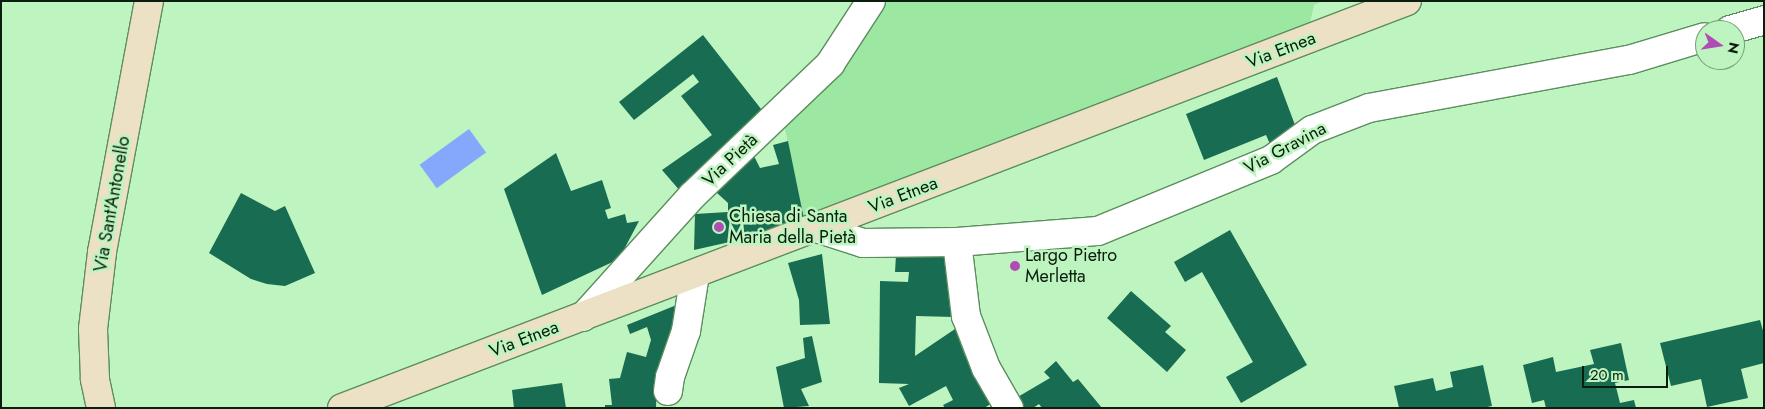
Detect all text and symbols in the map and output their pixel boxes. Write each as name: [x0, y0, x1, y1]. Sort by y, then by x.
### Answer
north arrow: [1695, 20, 1745, 70]
street label: Via Etnea: [1243, 27, 1319, 73]
text: N: [1723, 40, 1745, 56]
street label: Via Gravina: [1240, 117, 1330, 179]
street label: Via Pietà: [698, 129, 762, 191]
street label: Via Sant'Antonello: [89, 134, 135, 274]
street label: Via Etnea: [865, 172, 941, 218]
place label: Chiesa di Santa Maria della Pietà: [729, 206, 856, 248]
marker: Chiesa di Santa Maria della Pietà: [713, 221, 725, 233]
place label: Largo Pietro Merletta: [1025, 245, 1117, 288]
marker: Largo Pietro Merletta: [1009, 260, 1021, 272]
street label: Via Etnea: [486, 316, 562, 362]
scale bar: [1585, 356, 1671, 388]
text: 20 m: [1590, 364, 1624, 386]

